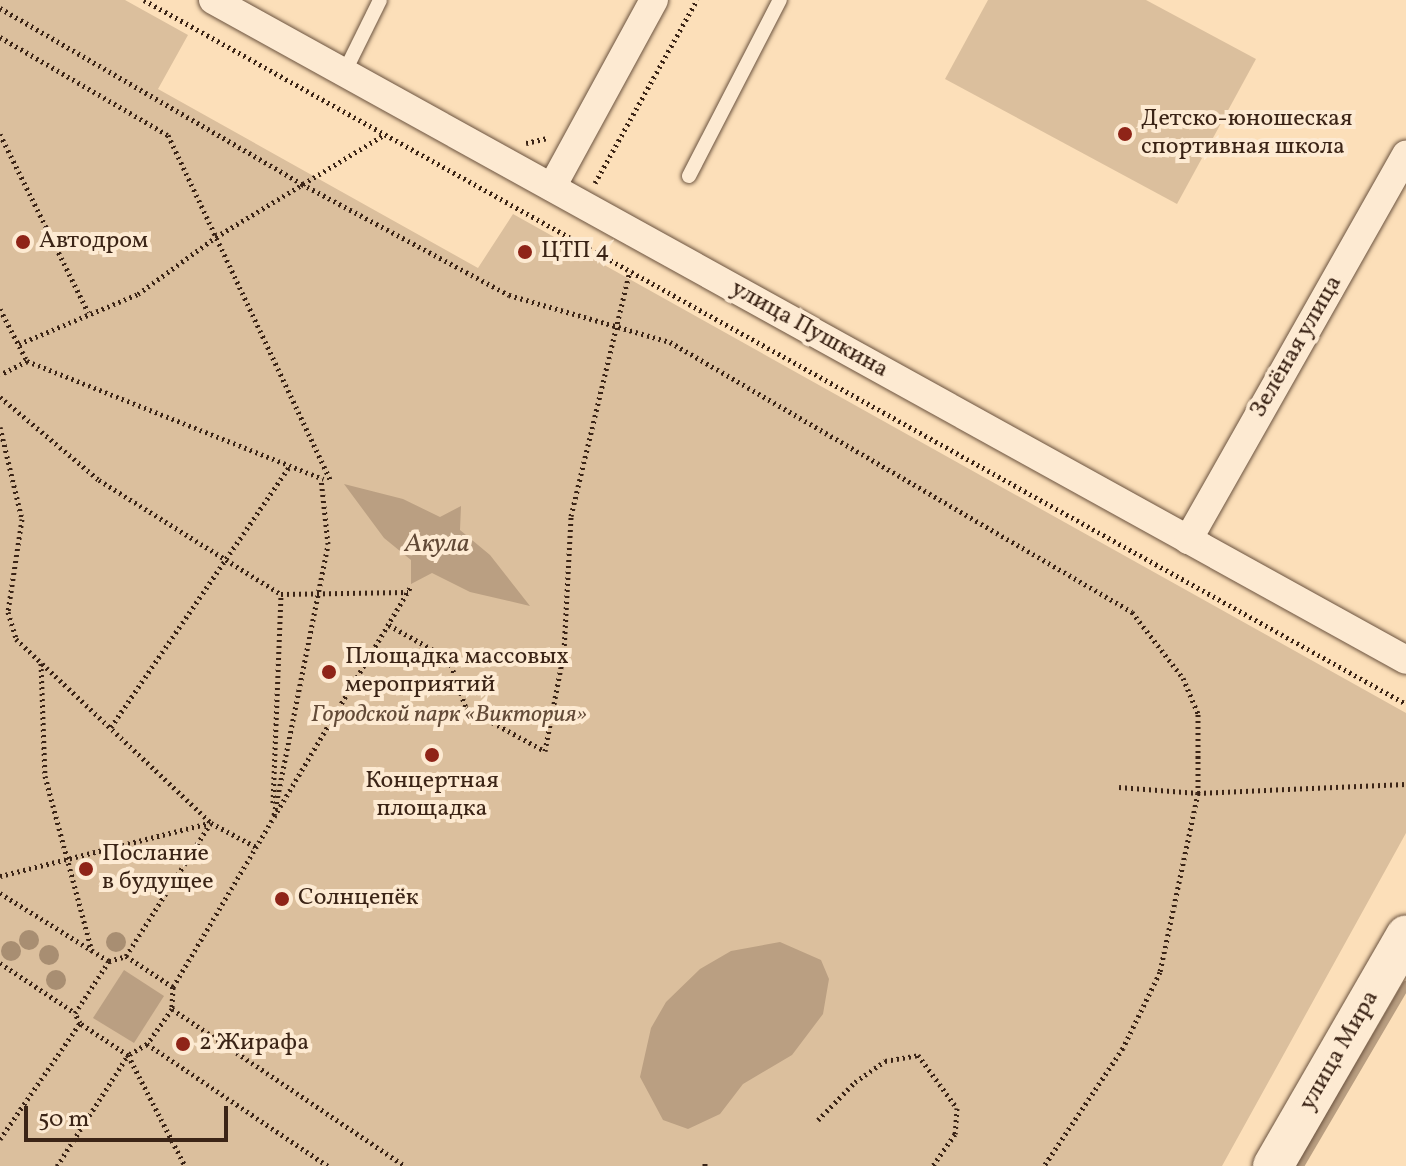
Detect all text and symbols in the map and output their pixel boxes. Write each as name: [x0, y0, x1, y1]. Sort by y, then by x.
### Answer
place label: Детско-юношеская спортивная школа: [1141, 106, 1352, 162]
marker: Детско-юношеская спортивная школа: [1116, 125, 1134, 143]
place label: Автодром: [39, 228, 148, 256]
marker: Автодром: [14, 233, 32, 251]
place label: ЦТП 4: [541, 238, 610, 266]
marker: ЦТП 4: [516, 243, 534, 261]
street label: Зелёная улица: [1244, 270, 1350, 424]
street label: улица Пушкина: [725, 275, 893, 385]
water label: Акула: [405, 529, 469, 561]
place label: Площадка массовых мероприятий: [345, 644, 569, 700]
marker: Площадка массовых мероприятий: [320, 663, 338, 681]
park label: Городской парк «Виктория»: [311, 702, 587, 730]
marker: Концертная площадка: [423, 746, 441, 764]
place label: Концертная площадка: [365, 768, 499, 824]
place label: Послание в будущее: [102, 841, 214, 897]
marker: Послание в будущее: [77, 860, 95, 878]
place label: Солнцепёк: [298, 885, 419, 913]
marker: Солнцепёк: [273, 890, 291, 908]
street label: улица Мира: [1294, 986, 1386, 1116]
place label: 2 Жирафа: [199, 1030, 309, 1058]
marker: 2 Жирафа: [174, 1035, 192, 1053]
scale bar: [28, 1090, 232, 1140]
text: 50 m: [38, 1103, 90, 1137]

